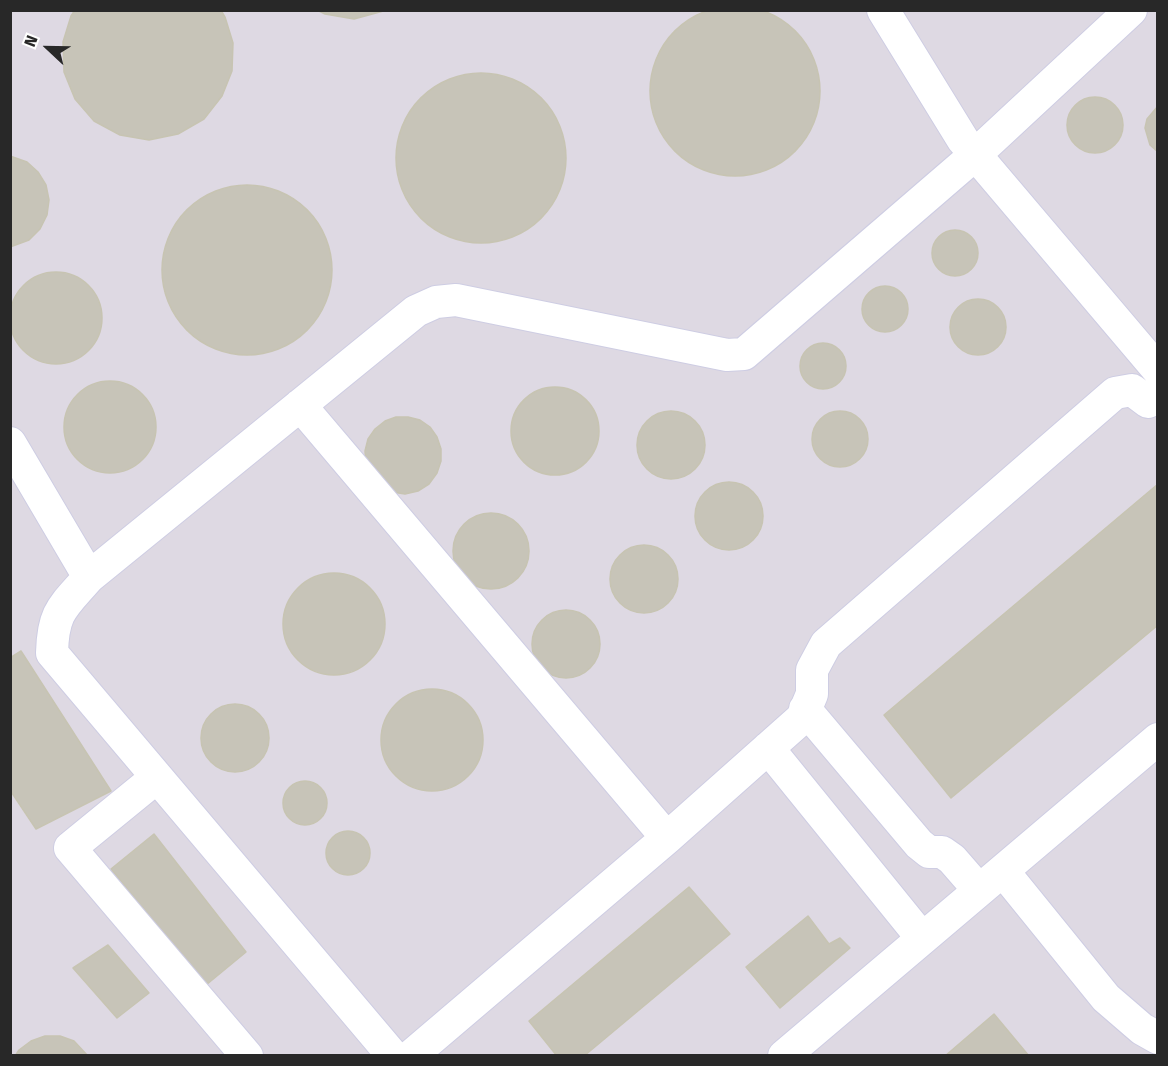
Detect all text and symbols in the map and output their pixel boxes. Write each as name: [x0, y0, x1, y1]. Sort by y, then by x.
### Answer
north arrow: [18, 18, 78, 78]
text: N: [20, 33, 42, 50]

